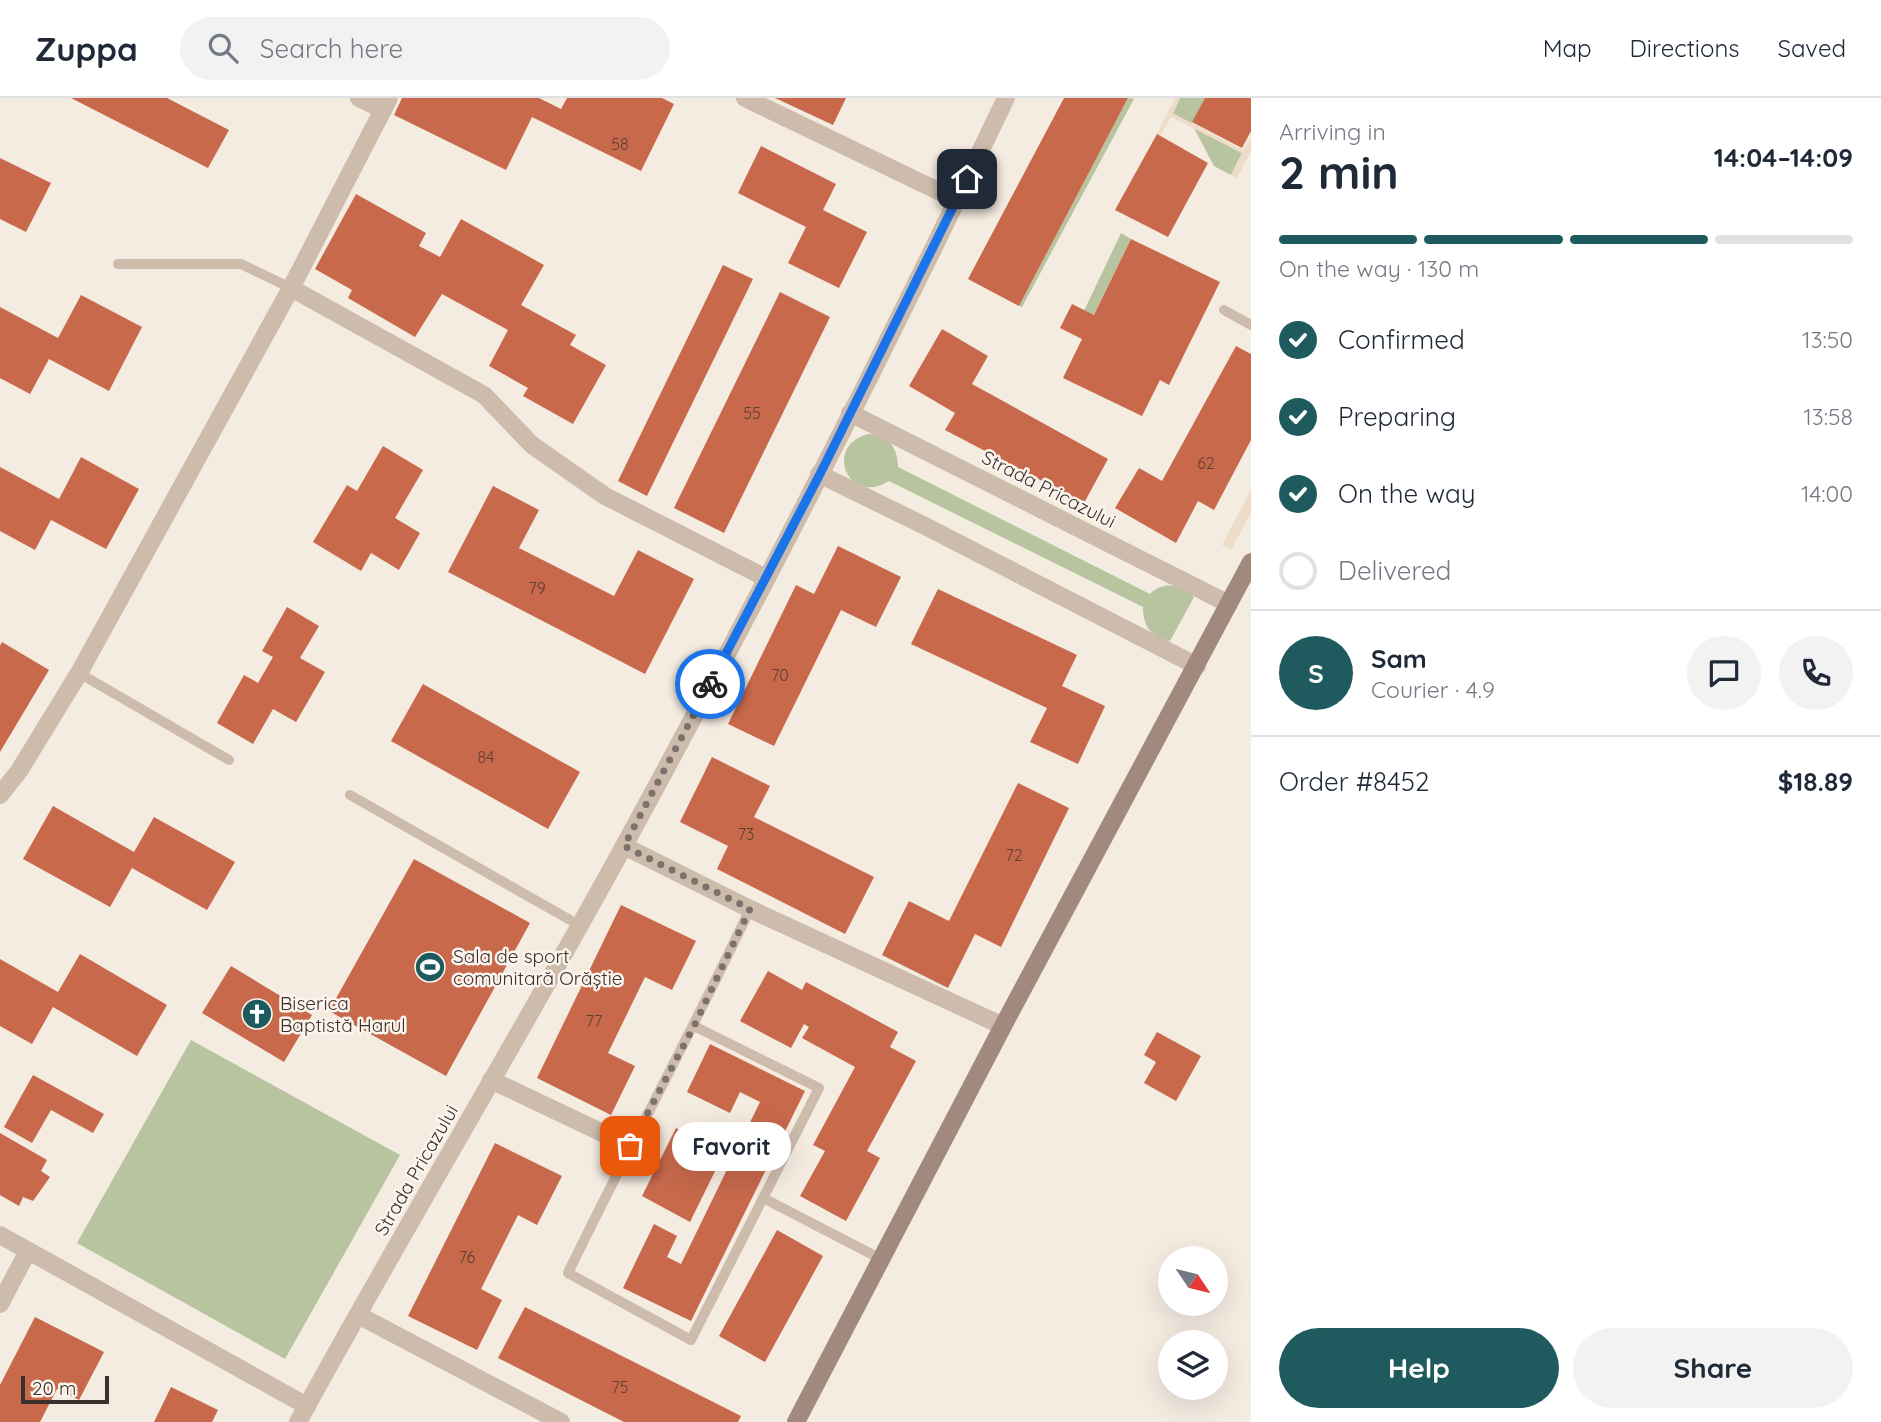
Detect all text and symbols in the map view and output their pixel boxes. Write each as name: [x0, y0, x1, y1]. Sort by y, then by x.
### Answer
search box: [180, 17, 670, 80]
text: Zuppa: [35, 28, 138, 69]
icon: search: [204, 29, 242, 67]
text: Search here: [260, 32, 403, 65]
text: Map: [1543, 33, 1592, 63]
text: Directions: [1630, 33, 1740, 63]
text: Saved: [1778, 33, 1846, 63]
text: Arriving in: [1279, 117, 1386, 146]
house number: 58: [611, 134, 629, 154]
text: 14:04–14:09: [1714, 141, 1853, 174]
text: 2 min: [1279, 143, 1399, 201]
pin: [937, 149, 997, 209]
icon: home: [948, 160, 986, 198]
text: On the way · 130 m: [1279, 254, 1479, 283]
icon: check: [1279, 321, 1317, 359]
text: Confirmed: [1338, 323, 1465, 356]
text: 13:50: [1802, 325, 1853, 354]
icon: check: [1279, 398, 1317, 436]
text: Preparing: [1338, 400, 1456, 433]
text: 13:58: [1803, 402, 1853, 431]
house number: 55: [743, 403, 761, 423]
street label: Strada Pricazului: [978, 445, 1120, 533]
house number: 62: [1197, 453, 1215, 473]
icon: check: [1279, 475, 1317, 513]
text: On the way: [1338, 477, 1476, 510]
text: 14:00: [1801, 479, 1853, 508]
text: Delivered: [1338, 554, 1451, 587]
house number: 79: [528, 578, 546, 598]
button: chat: [1687, 636, 1761, 710]
button: phone: [1779, 636, 1853, 710]
text: Sam: [1371, 642, 1427, 675]
courier: [675, 649, 745, 719]
text: S: [1308, 657, 1324, 690]
icon: bike: [691, 665, 729, 703]
house number: 70: [771, 665, 789, 685]
text: Courier · 4.9: [1371, 675, 1495, 704]
house number: 84: [477, 747, 495, 767]
text: Order #8452: [1279, 765, 1429, 798]
text: $18.89: [1778, 765, 1853, 798]
house number: 73: [738, 824, 754, 844]
house number: 72: [1005, 845, 1023, 865]
place label: Sala de sport comunitară Orăștie: [453, 944, 623, 990]
sports icon: Sala de sport comunitară Orăștie: [413, 950, 447, 984]
place label: Biserica Baptistă Harul: [280, 991, 406, 1037]
church icon: Biserica Baptistă Harul: [240, 997, 274, 1031]
house number: 77: [586, 1011, 602, 1031]
street label: Strada Pricazului: [369, 1100, 463, 1240]
pin: [600, 1116, 660, 1176]
callout: Favorit: [672, 1122, 791, 1170]
icon: bag: [611, 1127, 649, 1165]
text: Favorit: [692, 1132, 771, 1161]
north arrow: [1158, 1246, 1228, 1316]
map controls: [1158, 1246, 1228, 1400]
house number: 76: [459, 1247, 476, 1267]
button: Help: [1279, 1328, 1559, 1408]
button: Share: [1573, 1328, 1853, 1408]
button: layers: [1158, 1330, 1228, 1400]
scale bar: [21, 1373, 108, 1405]
text: 20 m: [32, 1376, 76, 1400]
house number: 75: [612, 1377, 628, 1397]

